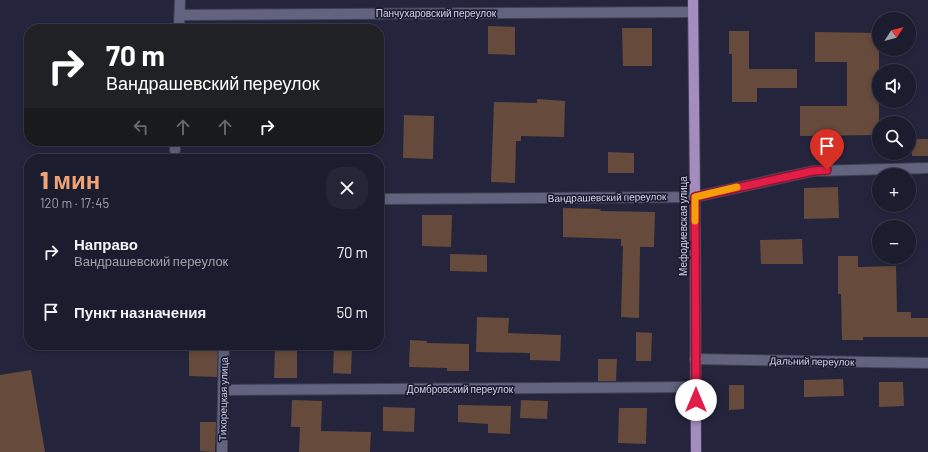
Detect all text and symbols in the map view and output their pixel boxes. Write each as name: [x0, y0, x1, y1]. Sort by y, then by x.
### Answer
street label: Панчухаровский переулок: [376, 7, 497, 19]
north arrow: [872, 12, 916, 56]
map controls: [872, 12, 916, 264]
text: 70 m: [106, 38, 165, 72]
icon: right: [40, 40, 92, 92]
button: sound: [872, 64, 916, 108]
text: Вандрашевский переулок: [106, 72, 320, 94]
icon: left: [130, 116, 152, 138]
icon: ahead: [172, 116, 194, 138]
icon: ahead: [214, 116, 236, 138]
icon: right: [256, 116, 278, 138]
button: search: [872, 116, 916, 160]
pin: [810, 129, 844, 170]
icon: arrive: [816, 135, 838, 157]
text: 1 мин: [40, 165, 100, 194]
button: close: [326, 167, 368, 209]
button: +: [872, 168, 916, 212]
street label: Мефодиевская улица: [677, 176, 689, 276]
street label: Вандрашевский переулок: [548, 190, 667, 204]
text: 120 m · 17:45: [40, 195, 109, 211]
button: −: [872, 220, 916, 264]
text: Направо: [74, 235, 138, 253]
icon: right: [40, 241, 62, 263]
text: 70 m: [337, 243, 368, 261]
text: Вандрашевский переулок: [74, 253, 228, 269]
icon: arrive: [40, 301, 62, 323]
text: Пункт назначения: [74, 303, 206, 321]
text: 50 m: [336, 303, 368, 321]
street label: Дальний переулок: [770, 354, 855, 368]
street label: Тихорецкая улица: [216, 357, 230, 441]
position arrow: [675, 379, 717, 421]
street label: Домбровский переулок: [407, 383, 514, 395]

